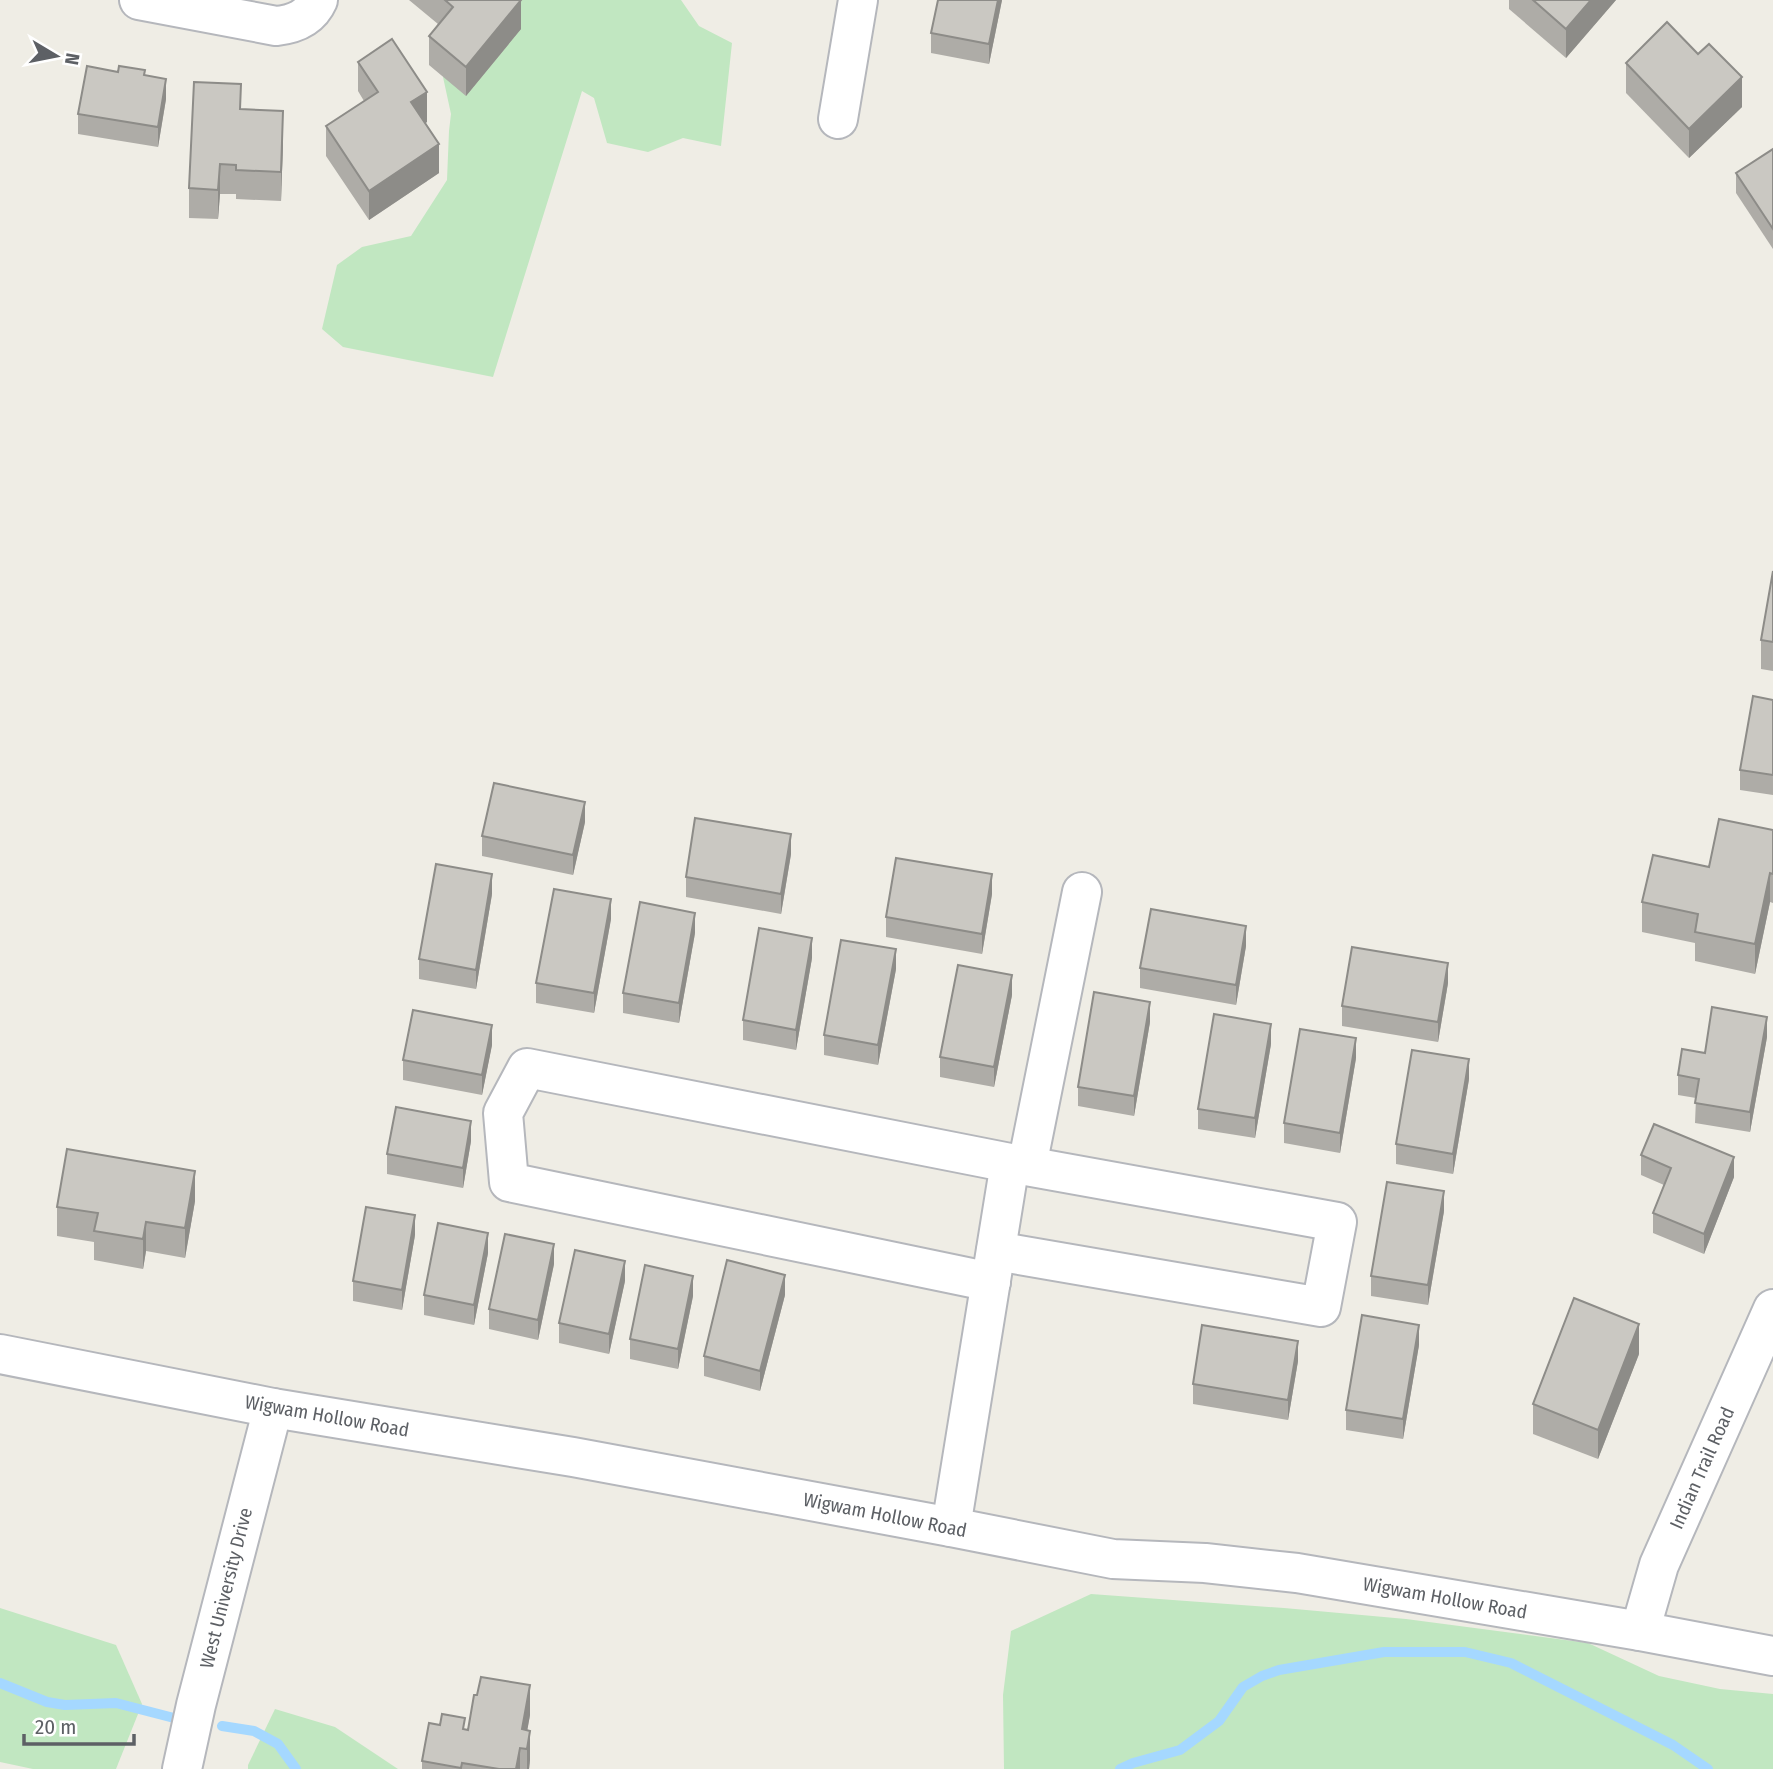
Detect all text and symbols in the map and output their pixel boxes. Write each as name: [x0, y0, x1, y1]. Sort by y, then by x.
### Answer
north arrow: [21, 21, 91, 91]
text: N: [60, 51, 85, 66]
street label: Wigwam Hollow Road: [243, 1390, 411, 1442]
street label: Indian Trail Road: [1665, 1403, 1739, 1533]
street label: Wigwam Hollow Road: [801, 1488, 969, 1542]
street label: West University Drive: [195, 1505, 257, 1671]
street label: Wigwam Hollow Road: [1361, 1572, 1529, 1624]
scale bar: [24, 1702, 135, 1746]
text: 20 m: [35, 1714, 76, 1740]

